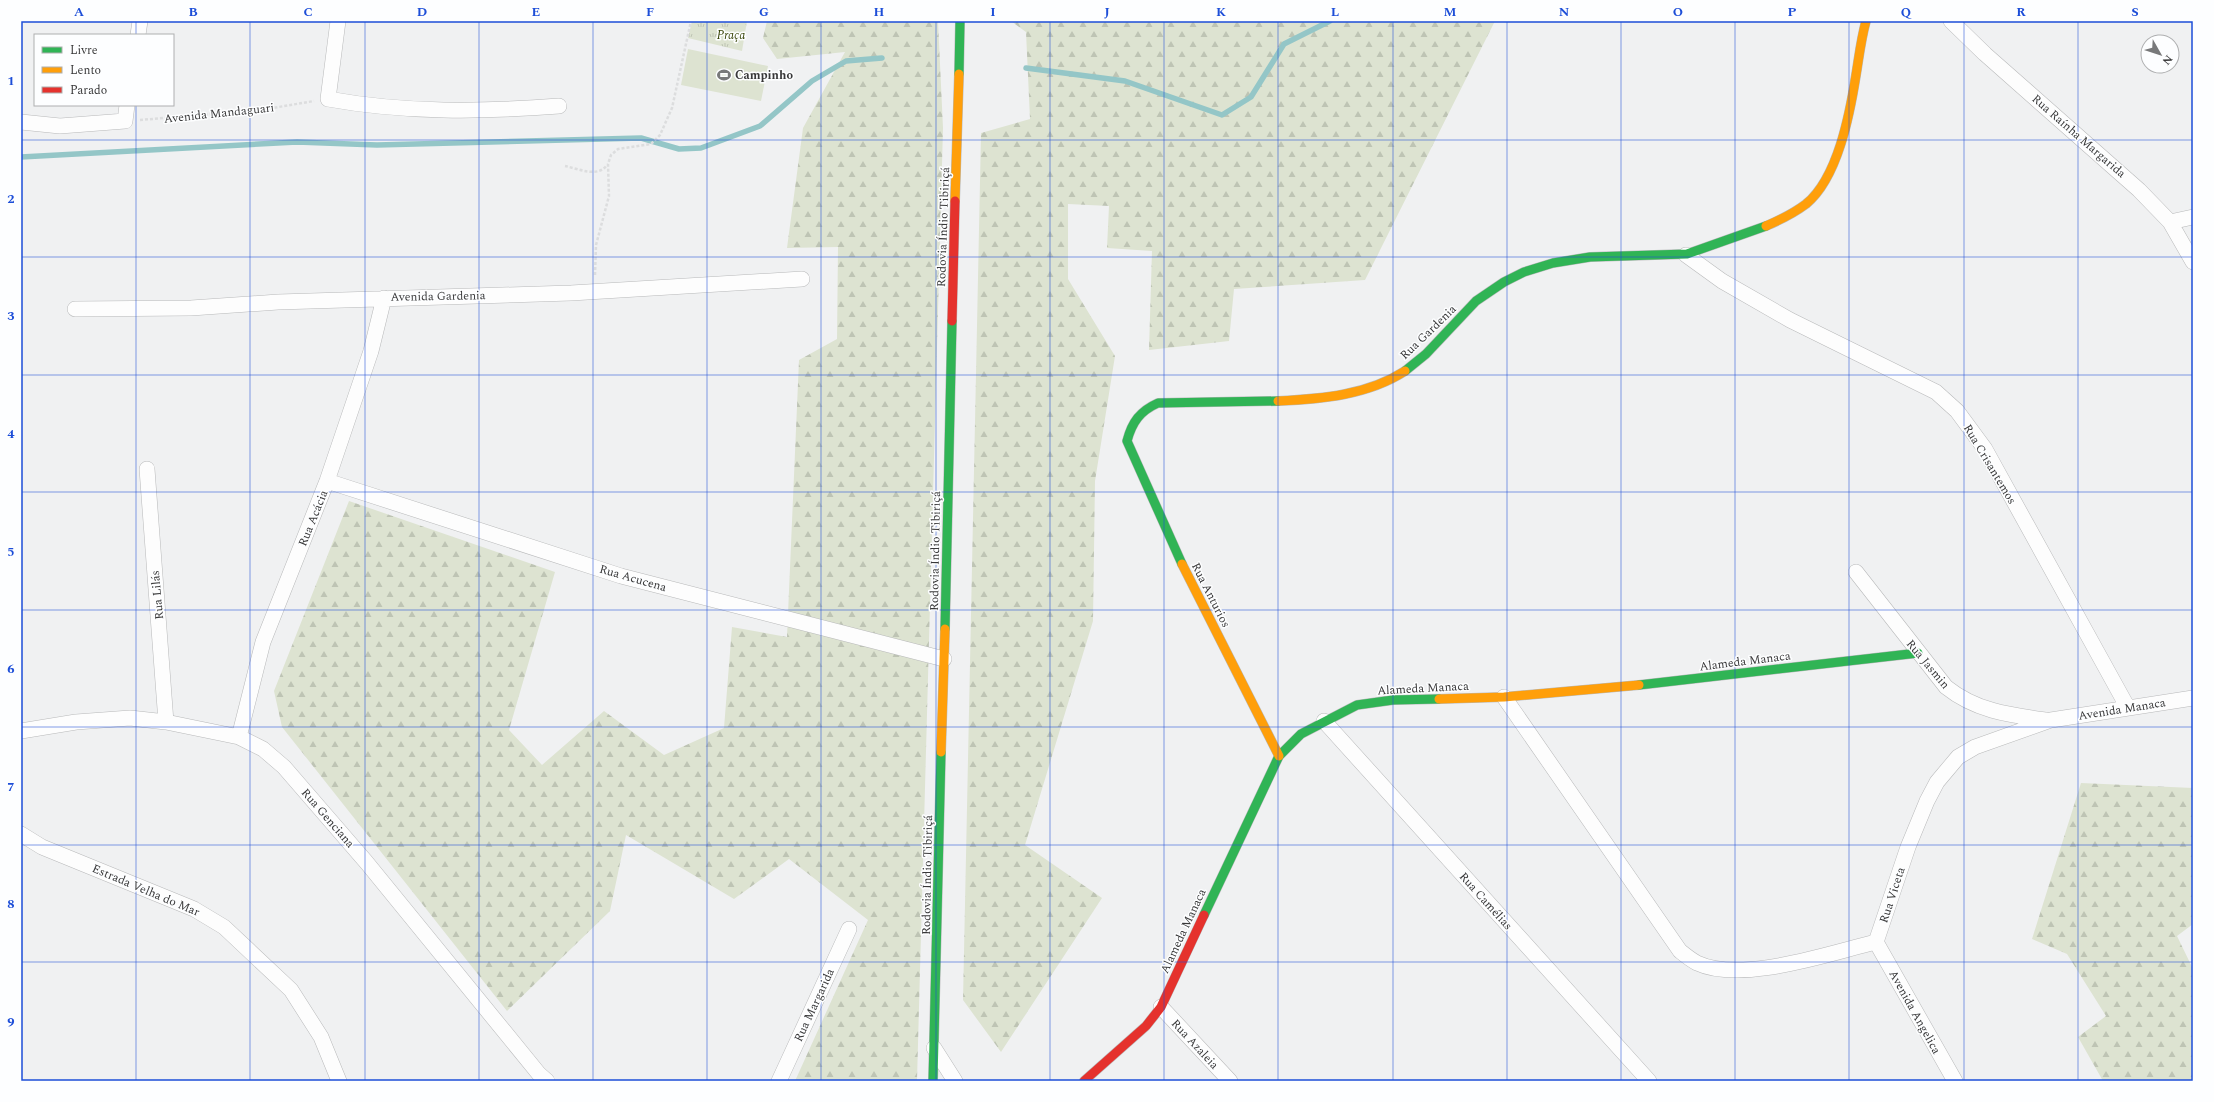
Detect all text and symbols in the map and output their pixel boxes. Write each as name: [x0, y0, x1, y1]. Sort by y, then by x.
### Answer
text: A: [74, 2, 84, 22]
text: B: [188, 2, 198, 22]
text: C: [303, 2, 313, 22]
text: D: [417, 2, 427, 22]
text: E: [532, 2, 541, 22]
text: F: [646, 2, 654, 22]
text: G: [759, 2, 769, 22]
text: H: [874, 2, 885, 22]
text: I: [990, 2, 996, 22]
text: J: [1104, 2, 1110, 22]
text: K: [1216, 2, 1226, 22]
text: L: [1331, 2, 1339, 22]
text: M: [1444, 2, 1457, 22]
text: N: [1559, 2, 1570, 22]
text: O: [1673, 2, 1683, 22]
text: P: [1788, 2, 1797, 22]
text: Q: [1901, 2, 1912, 22]
text: R: [2016, 2, 2026, 22]
text: S: [2131, 2, 2139, 22]
park label: Praça: [717, 26, 745, 45]
legend: [34, 34, 174, 106]
north arrow: [2140, 34, 2180, 74]
text: Livre: [70, 41, 98, 60]
text: N: [2158, 51, 2177, 69]
text: Lento: [70, 61, 101, 80]
place label: Campinho: [735, 66, 793, 85]
sports icon: Campinho: [716, 67, 732, 83]
text: 1: [7, 71, 15, 91]
text: Parado: [70, 81, 107, 100]
street label: Rua Raínha Margarida: [2027, 90, 2130, 183]
street label: Avenida Mandaguari: [163, 98, 275, 129]
street label: Rodovia Índio Tibiriçá: [932, 167, 955, 287]
text: 2: [7, 189, 15, 209]
street label: Avenida Gardenia: [390, 286, 486, 307]
street label: Rua Gardenia: [1396, 300, 1461, 364]
text: 3: [7, 306, 15, 326]
street label: Rua Crisantemos: [1958, 420, 2021, 508]
text: 4: [7, 424, 15, 444]
street label: Rua Acácia: [294, 487, 333, 549]
street label: Rodovia Índio Tibiriçá: [925, 491, 946, 611]
text: 5: [7, 542, 15, 562]
street label: Rua Anturios: [1186, 559, 1235, 631]
street label: Rua Acucena: [597, 560, 669, 597]
street label: Rua Lilás: [146, 569, 169, 620]
street label: Rua Jasmin: [1901, 635, 1954, 693]
street label: Alameda Manaca: [1698, 646, 1792, 677]
text: 6: [7, 659, 15, 679]
street label: Alameda Manaca: [1377, 677, 1469, 700]
street label: Avenida Manaca: [2077, 693, 2167, 726]
text: 7: [7, 777, 15, 797]
street label: Rua Genciana: [296, 784, 359, 852]
street label: Rodovia Índio Tibiriçá: [917, 815, 938, 935]
street label: Estrada Velha do Mar: [89, 859, 203, 922]
street label: Rua Viceta: [1875, 865, 1910, 926]
street label: Rua Camélias: [1454, 868, 1517, 935]
street label: Alameda Manaca: [1155, 885, 1212, 977]
text: 8: [7, 894, 15, 914]
street label: Rua Margarida: [789, 965, 840, 1045]
street label: Avenida Angelica: [1884, 967, 1946, 1058]
text: 9: [7, 1012, 15, 1032]
street label: Rua Azaleia: [1166, 1015, 1223, 1074]

